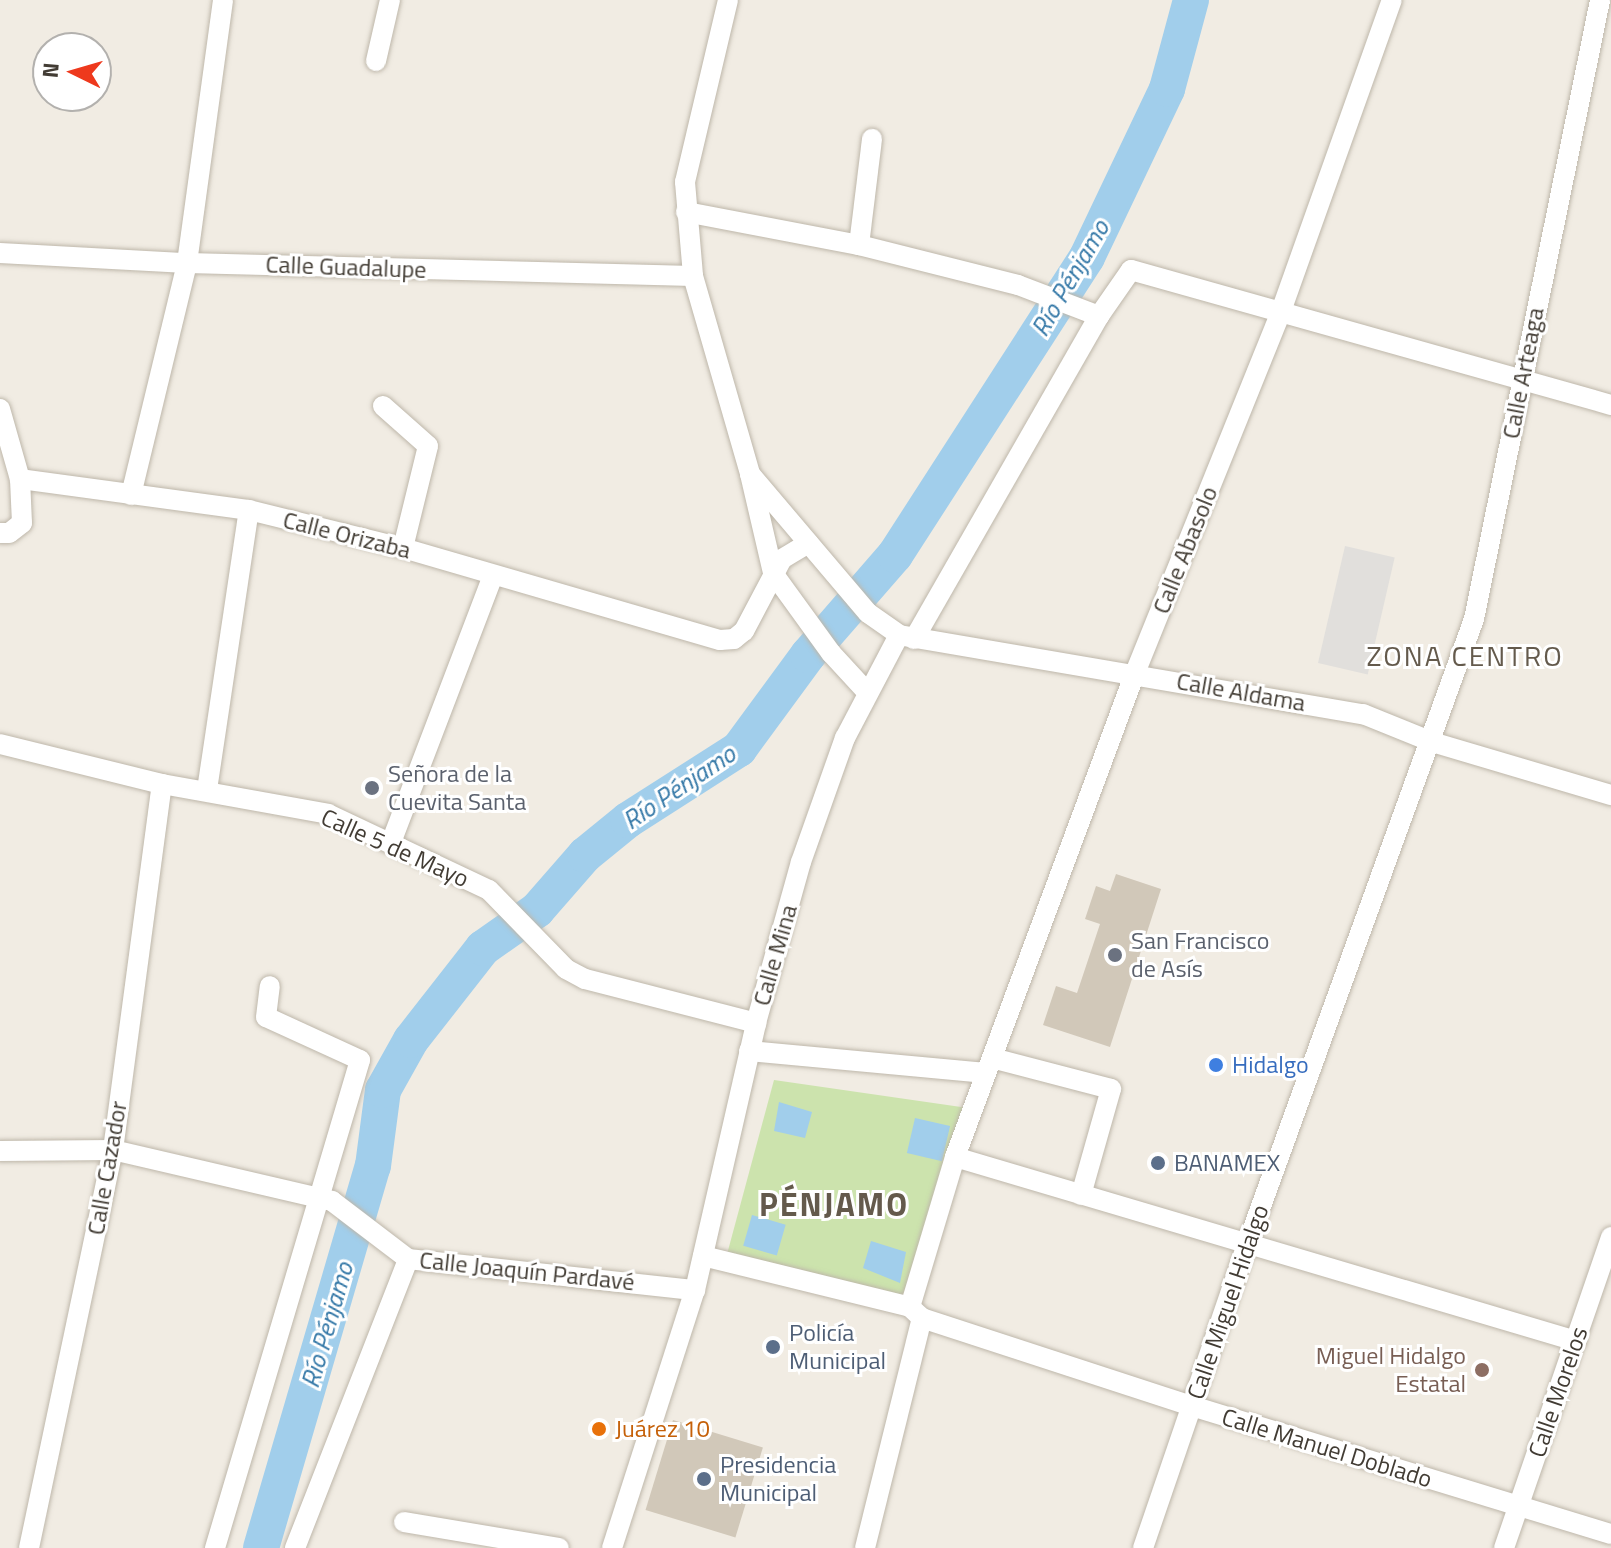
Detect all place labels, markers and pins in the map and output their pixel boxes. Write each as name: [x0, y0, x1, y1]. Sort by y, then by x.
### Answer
place label: Señora de la Cuevita Santa: [388, 760, 526, 816]
marker: Señora de la Cuevita Santa: [363, 779, 381, 797]
place label: San Francisco de Asís: [1131, 927, 1269, 983]
marker: San Francisco de Asís: [1106, 946, 1124, 964]
place label: Hidalgo: [1232, 1051, 1309, 1079]
marker: Hidalgo: [1207, 1056, 1225, 1074]
place label: BANAMEX: [1174, 1149, 1280, 1177]
marker: BANAMEX: [1149, 1154, 1167, 1172]
place label: Policía Municipal: [789, 1319, 886, 1375]
marker: Policía Municipal: [764, 1338, 782, 1356]
place label: Miguel Hidalgo Estatal: [1316, 1342, 1466, 1398]
marker: Miguel Hidalgo Estatal: [1473, 1361, 1491, 1379]
place label: Juárez 10: [615, 1415, 710, 1443]
marker: Juárez 10: [590, 1420, 608, 1438]
place label: Presidencia Municipal: [720, 1451, 836, 1507]
marker: Presidencia Municipal: [695, 1470, 713, 1488]

